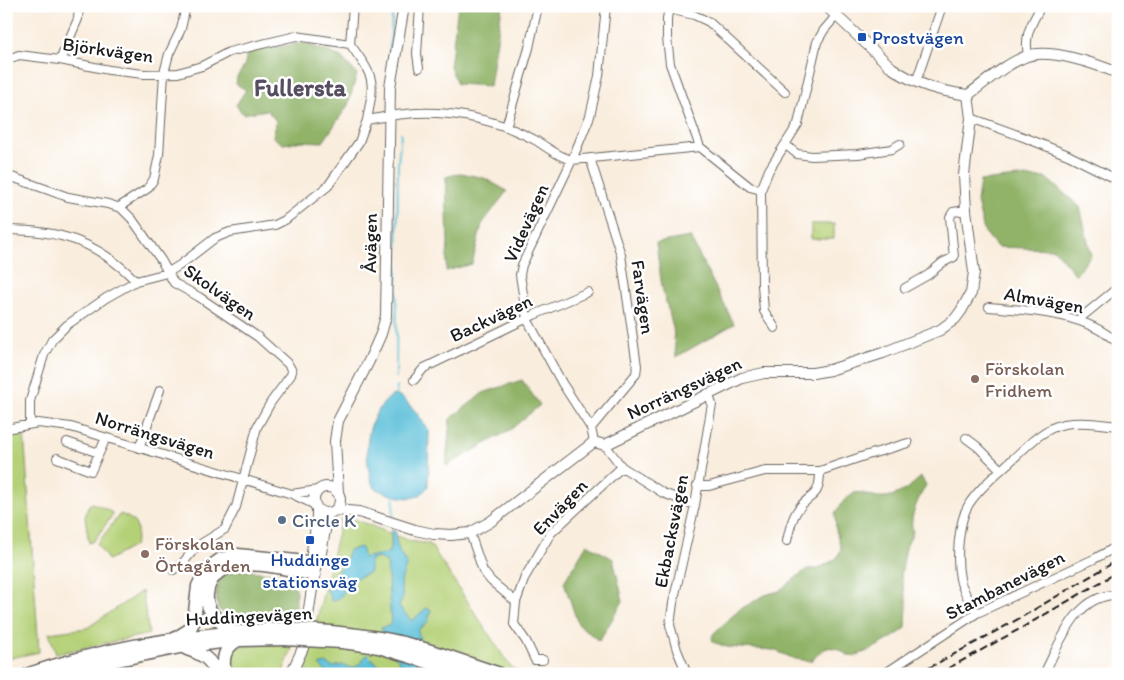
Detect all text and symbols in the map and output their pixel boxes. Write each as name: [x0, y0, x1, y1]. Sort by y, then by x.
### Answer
place label: Prostvägen: [872, 26, 964, 49]
marker: Prostvägen: [856, 31, 868, 43]
street label: Björkvägen: [61, 32, 155, 68]
district label: Fullersta: [254, 73, 347, 102]
street label: Videvägen: [498, 180, 554, 266]
street label: Åvägen: [358, 213, 382, 273]
street label: Farvägen: [626, 258, 660, 336]
street label: Skolvägen: [179, 259, 261, 325]
street label: Almvägen: [1002, 282, 1086, 318]
street label: Backvägen: [446, 289, 536, 347]
street label: Norrängsvägen: [623, 351, 745, 425]
place label: Förskolan Fridhem: [985, 357, 1064, 402]
marker: Förskolan Fridhem: [969, 373, 981, 385]
street label: Norrängsvägen: [92, 406, 218, 464]
street label: Ekbacksvägen: [649, 472, 693, 590]
street label: Envägen: [528, 474, 593, 540]
place label: Circle K: [292, 509, 357, 532]
marker: Circle K: [276, 514, 288, 526]
place label: Förskolan Örtagården: [155, 532, 251, 577]
marker: Huddinge stationsväg: [304, 534, 316, 546]
street label: Stambanevägen: [942, 545, 1069, 625]
marker: Förskolan Örtagården: [139, 548, 151, 560]
place label: Huddinge stationsväg: [263, 548, 358, 593]
street label: Huddingevägen: [185, 601, 313, 631]

